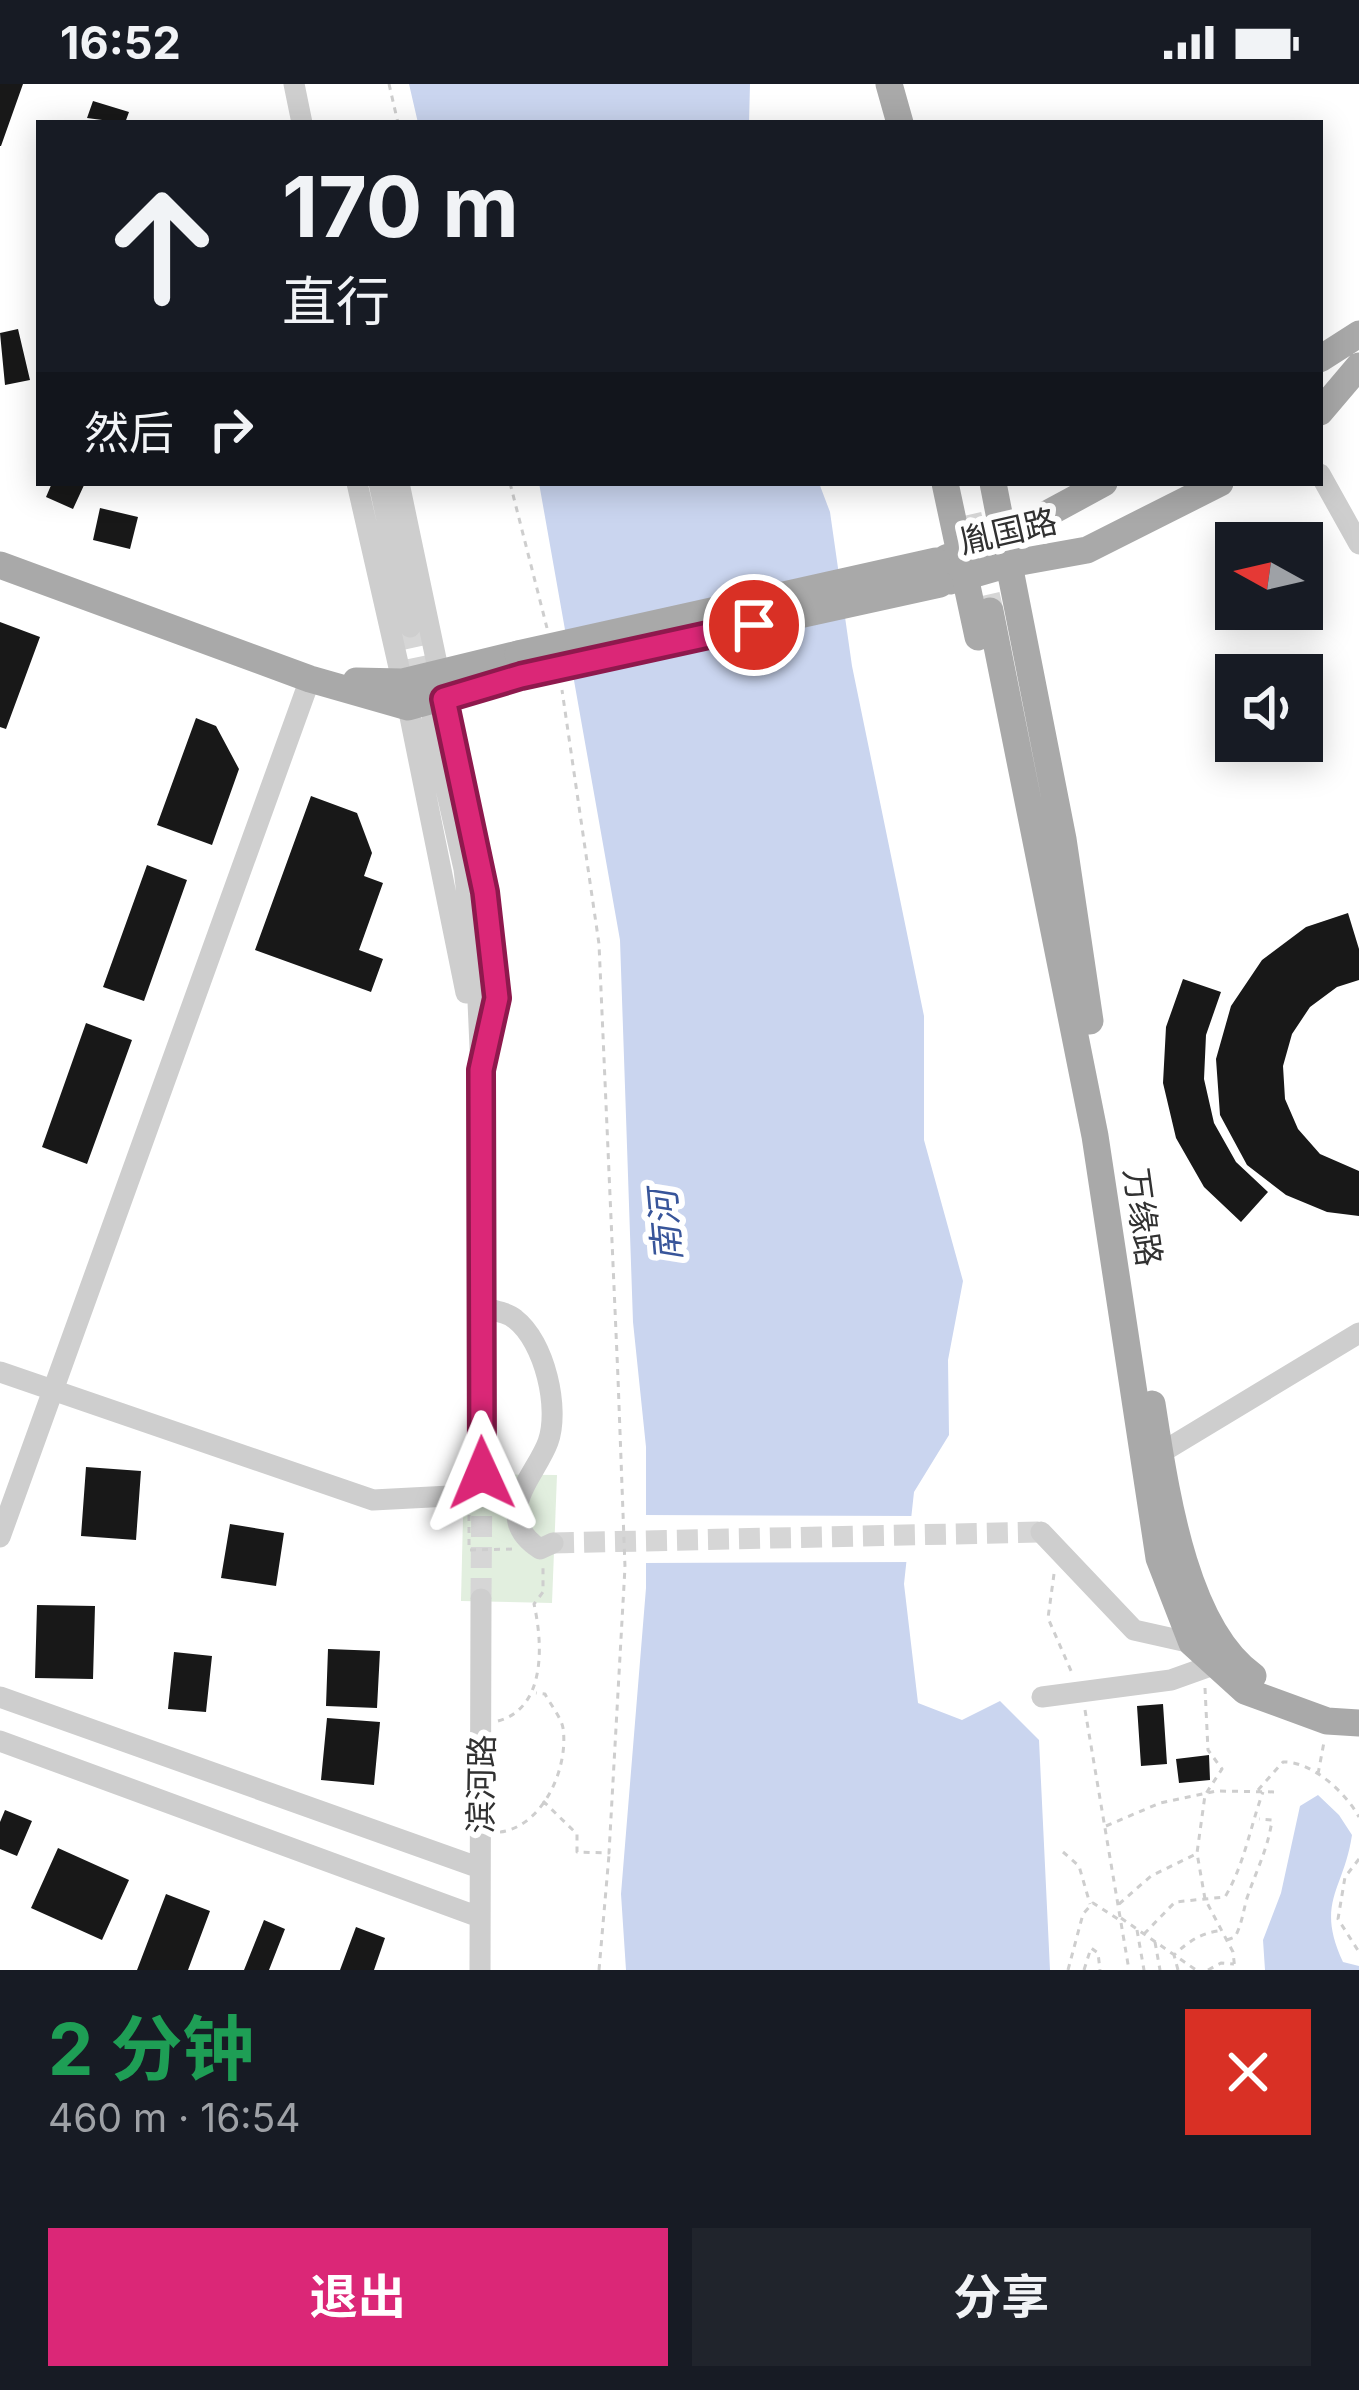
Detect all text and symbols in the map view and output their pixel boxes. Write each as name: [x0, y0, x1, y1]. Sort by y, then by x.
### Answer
text: 16:52: [60, 15, 181, 70]
text: 170 m: [282, 156, 519, 257]
icon: ahead: [84, 168, 240, 324]
text: 直行: [282, 269, 390, 334]
icon: right: [198, 396, 264, 462]
text: 然后: [84, 405, 174, 460]
street label: 胤国路: [955, 500, 1061, 562]
north arrow: [1215, 522, 1323, 630]
map controls: [1215, 522, 1323, 762]
pin: [703, 574, 805, 676]
icon: arrive: [721, 592, 787, 658]
button: sound: [1215, 654, 1323, 762]
street label: 万缘路: [1116, 1165, 1170, 1269]
water label: 南河: [639, 1182, 690, 1264]
position arrow: [419, 1410, 545, 1536]
street label: 滨河路: [460, 1734, 502, 1834]
text: 2 分钟: [48, 2005, 254, 2092]
button: close: [1185, 2009, 1311, 2135]
text: 460 m · 16:54: [48, 2094, 300, 2141]
button: 退出: [48, 2228, 668, 2366]
button: 分享: [692, 2228, 1311, 2366]

